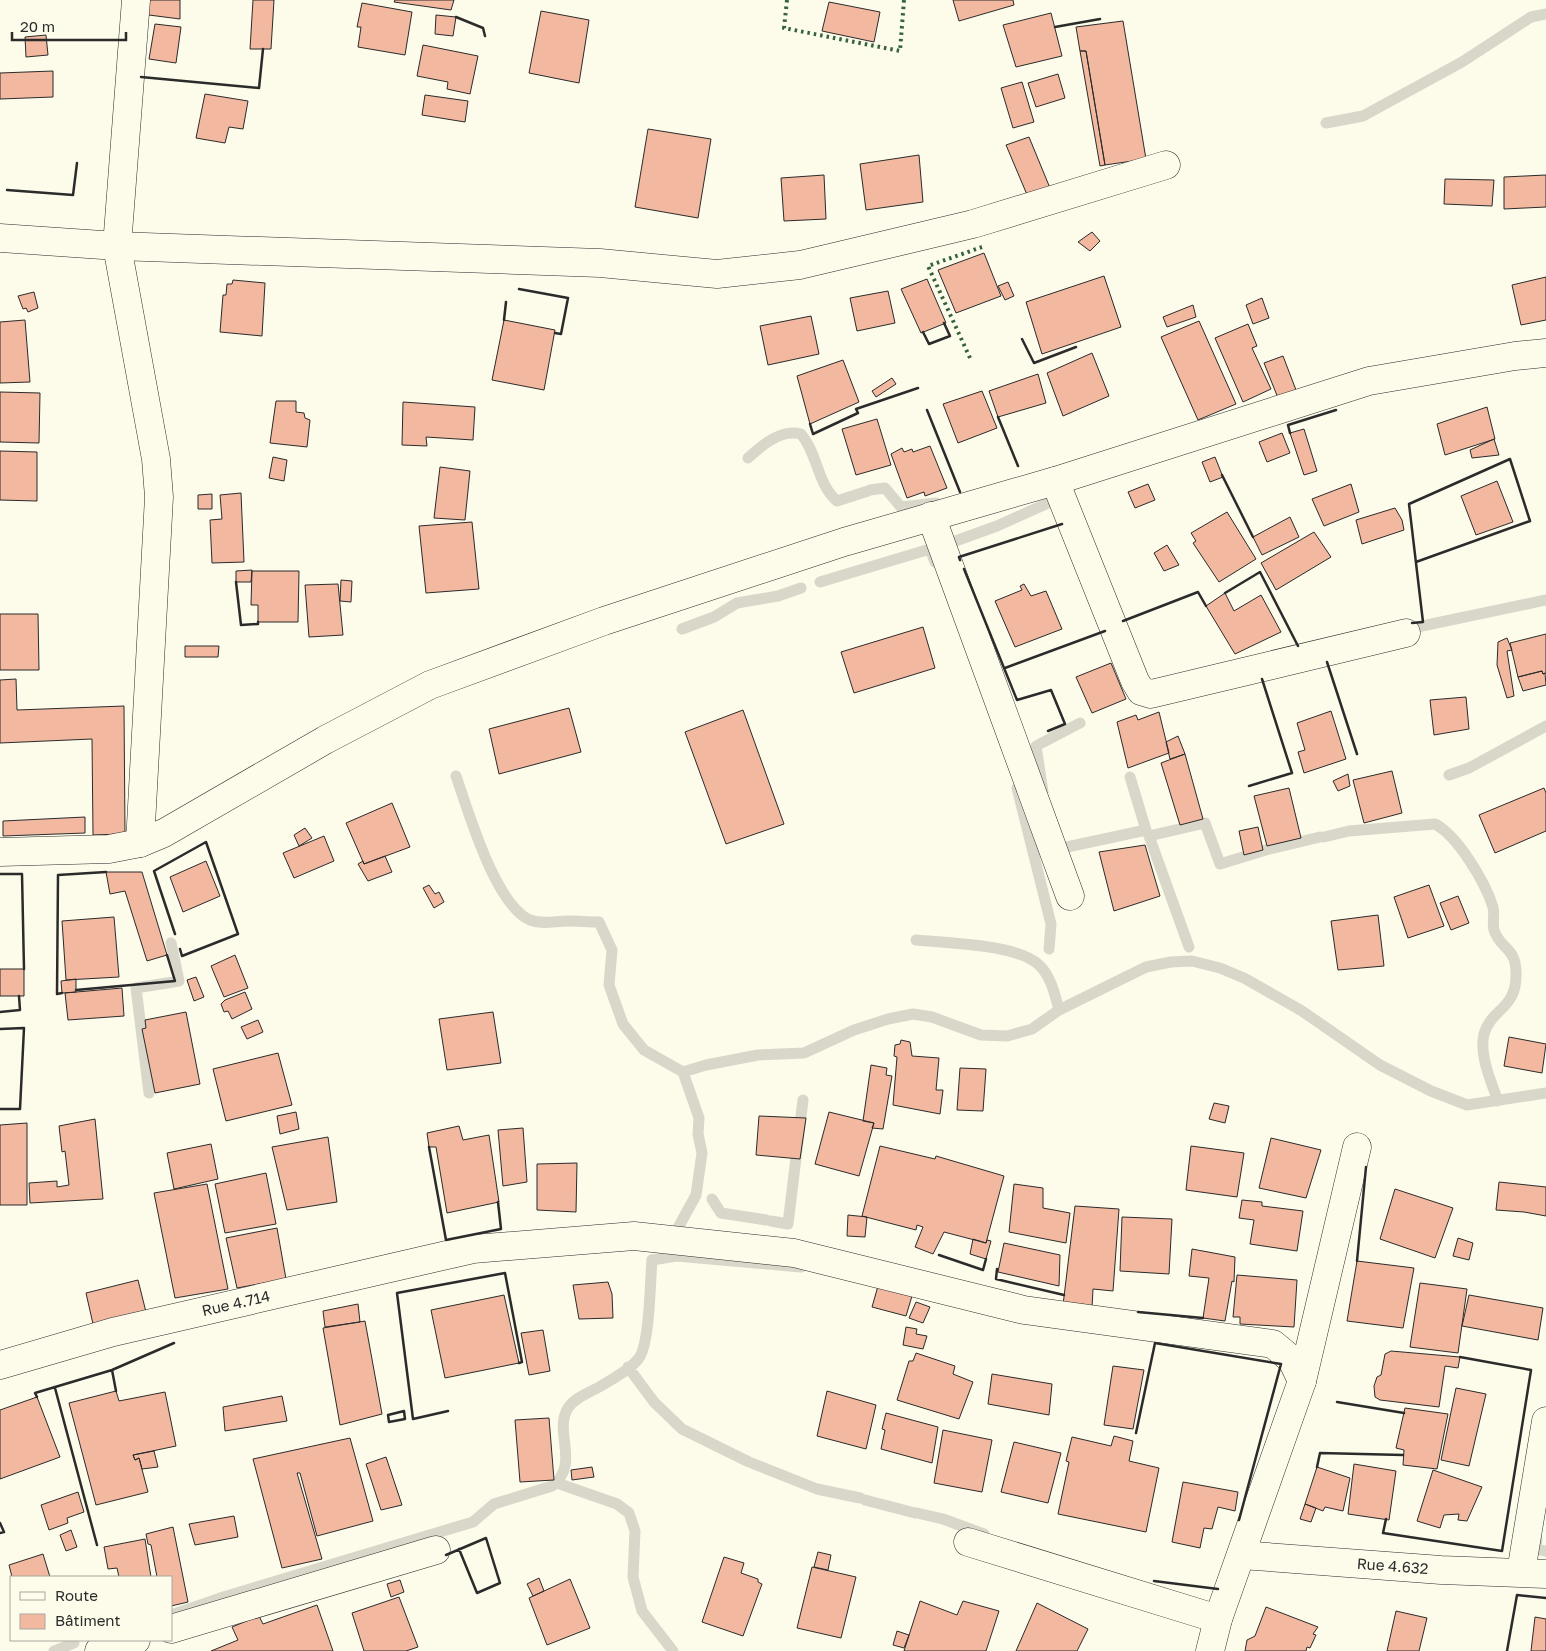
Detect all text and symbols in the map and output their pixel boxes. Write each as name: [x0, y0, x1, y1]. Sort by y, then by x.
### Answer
scale bar: [12, 10, 126, 42]
text: 20 m: [20, 17, 55, 35]
street label: Rue 4.714: [200, 1286, 272, 1319]
street label: Rue 4.632: [1356, 1554, 1429, 1577]
legend: [10, 1576, 172, 1641]
text: Route: [55, 1586, 98, 1604]
text: Bâtiment: [55, 1611, 120, 1629]

